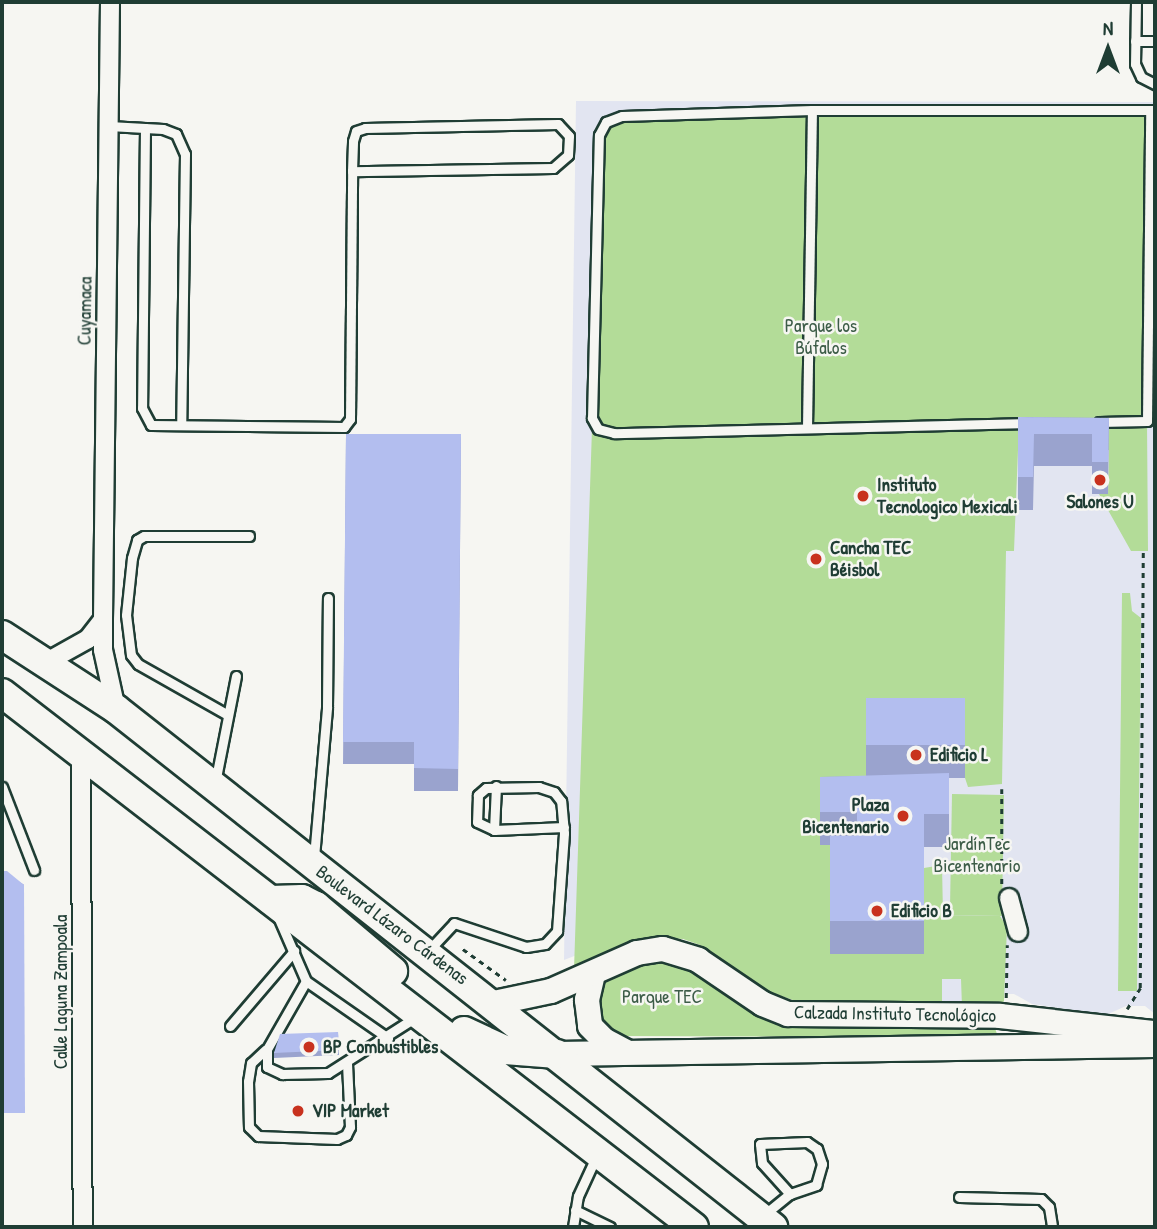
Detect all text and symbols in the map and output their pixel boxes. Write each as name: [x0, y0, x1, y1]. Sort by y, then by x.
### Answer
north arrow: [1073, 14, 1143, 84]
text: N: [1103, 15, 1113, 41]
street label: Cuyamaca: [73, 276, 97, 346]
park label: Parque los Búfalos: [785, 315, 857, 359]
marker: Salones U: [1092, 472, 1108, 488]
place label: Instituto Tecnologico Mexicali: [877, 474, 1018, 518]
marker: Instituto Tecnologico Mexicali: [855, 488, 871, 504]
place label: Salones U: [1066, 491, 1134, 513]
place label: Cancha TEC Béisbol: [830, 537, 911, 581]
marker: Cancha TEC Béisbol: [808, 551, 824, 567]
place label: Edificio L: [930, 744, 988, 766]
marker: Edificio L: [908, 747, 924, 763]
place label: Plaza Bicentenario: [802, 794, 889, 838]
marker: Plaza Bicentenario: [895, 808, 911, 824]
park label: JardínTec Bicentenario: [934, 833, 1020, 877]
street label: Boulevard Lázaro Cárdenas: [311, 860, 473, 990]
place label: Edificio B: [891, 900, 952, 922]
marker: Edificio B: [869, 903, 885, 919]
street label: Calle Laguna Zampoala: [50, 915, 72, 1069]
park label: Parque TEC: [622, 986, 702, 1008]
street label: Calzada Instituto Tecnológico: [794, 1001, 996, 1027]
place label: BP Combustibles: [323, 1036, 438, 1058]
marker: BP Combustibles: [301, 1039, 317, 1055]
place label: VIP Market: [312, 1100, 389, 1122]
marker: VIP Market: [290, 1103, 306, 1119]

